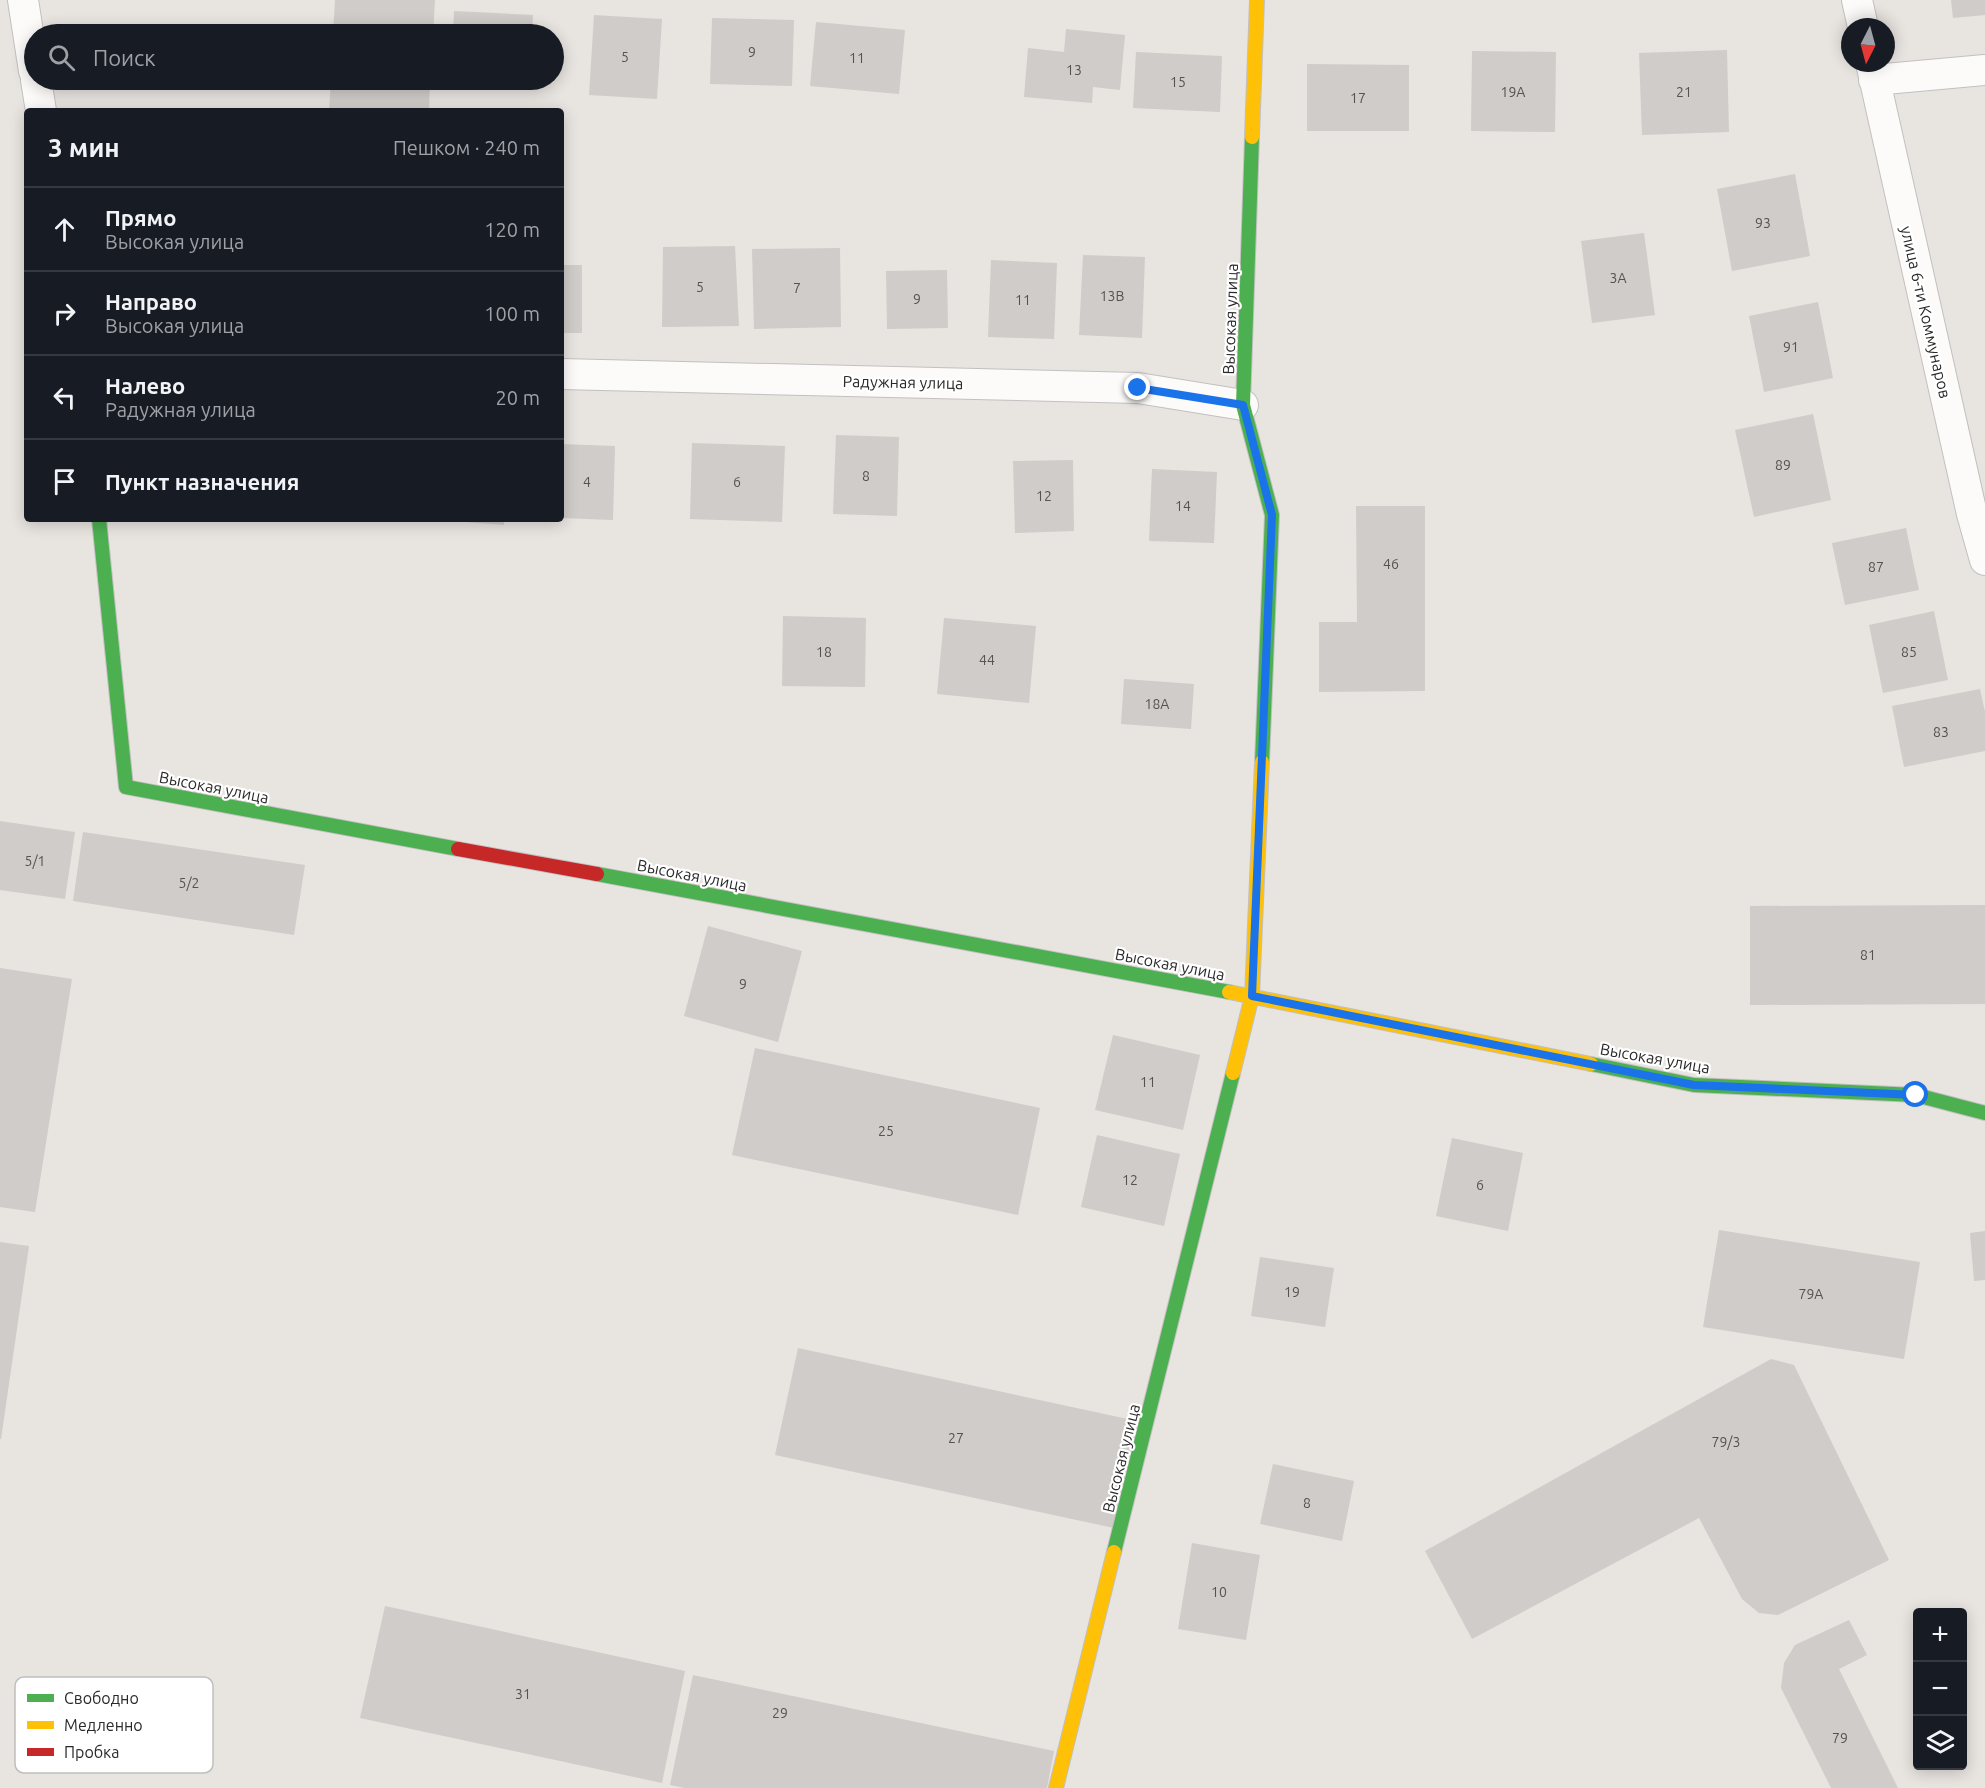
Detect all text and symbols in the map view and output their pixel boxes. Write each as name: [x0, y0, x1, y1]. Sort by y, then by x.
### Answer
north arrow: [1841, 18, 1895, 72]
search box: [24, 24, 564, 90]
icon: search: [45, 41, 78, 74]
house number: 9: [748, 44, 756, 60]
text: Поиск: [93, 45, 156, 70]
house number: 5: [621, 49, 629, 65]
house number: 11: [849, 50, 865, 66]
house number: 13: [1066, 62, 1082, 78]
house number: 15: [1170, 74, 1186, 90]
house number: 19А: [1501, 84, 1525, 100]
house number: 21: [1676, 84, 1692, 100]
house number: 17: [1350, 90, 1366, 106]
text: 3 мин: [48, 133, 120, 162]
text: Пешком · 240 m: [393, 136, 540, 159]
text: Прямо: [105, 205, 176, 230]
icon: ahead: [48, 213, 81, 246]
house number: 93: [1755, 215, 1771, 231]
text: 120 m: [484, 218, 540, 241]
street label: улица 6-ти Коммунаров: [1897, 224, 1955, 400]
text: Высокая улица: [105, 230, 244, 253]
street label: Высокая улица: [1219, 263, 1241, 375]
house number: 3А: [1610, 270, 1627, 286]
house number: 5: [696, 279, 704, 295]
house number: 7: [793, 280, 801, 296]
house number: 13В: [1100, 288, 1124, 304]
text: Направо: [105, 289, 197, 314]
house number: 9: [913, 291, 921, 307]
house number: 11: [1015, 292, 1031, 308]
icon: right: [48, 297, 81, 330]
text: 100 m: [484, 302, 540, 325]
text: Высокая улица: [105, 314, 244, 337]
house number: 91: [1783, 339, 1799, 355]
street label: Радужная улица: [843, 372, 963, 392]
text: Налево: [105, 373, 185, 398]
route end: [1124, 374, 1150, 400]
icon: left: [48, 381, 81, 414]
text: 20 m: [496, 386, 540, 409]
text: Радужная улица: [105, 398, 256, 421]
house number: 89: [1775, 457, 1791, 473]
icon: arrive: [48, 465, 81, 498]
house number: 8: [862, 468, 870, 484]
text: Пункт назначения: [105, 469, 299, 494]
house number: 4: [583, 474, 591, 490]
house number: 6: [733, 474, 741, 490]
house number: 12: [1036, 488, 1052, 504]
house number: 14: [1175, 498, 1191, 514]
house number: 46: [1383, 556, 1399, 572]
house number: 87: [1868, 559, 1884, 575]
house number: 18: [816, 644, 832, 660]
house number: 85: [1901, 644, 1917, 660]
house number: 44: [979, 652, 995, 668]
house number: 18А: [1145, 696, 1169, 712]
house number: 83: [1933, 724, 1949, 740]
street label: Высокая улица: [158, 768, 270, 806]
house number: 5/1: [25, 853, 45, 869]
street label: Высокая улица: [636, 856, 748, 894]
house number: 5/2: [179, 875, 199, 891]
street label: Высокая улица: [1114, 945, 1226, 983]
house number: 81: [1860, 947, 1876, 963]
house number: 9: [739, 976, 747, 992]
street label: Высокая улица: [1599, 1039, 1711, 1077]
house number: 11: [1140, 1074, 1156, 1090]
route start: [1902, 1081, 1928, 1107]
house number: 25: [878, 1123, 894, 1139]
house number: 12: [1122, 1172, 1138, 1188]
house number: 6: [1476, 1177, 1484, 1193]
house number: 19: [1284, 1284, 1300, 1300]
house number: 79А: [1799, 1286, 1823, 1302]
street label: Высокая улица: [1099, 1402, 1143, 1514]
house number: 27: [948, 1430, 964, 1446]
house number: 79/3: [1712, 1434, 1740, 1450]
house number: 8: [1303, 1495, 1311, 1511]
house number: 10: [1211, 1584, 1227, 1600]
map controls: [1913, 1608, 1967, 1770]
button: +: [1913, 1608, 1967, 1662]
button: −: [1913, 1662, 1967, 1716]
legend: [15, 1677, 213, 1773]
house number: 31: [515, 1686, 531, 1702]
text: Свободно: [64, 1689, 139, 1707]
house number: 29: [772, 1705, 788, 1721]
text: Медленно: [64, 1716, 143, 1734]
button: layers: [1913, 1716, 1967, 1770]
house number: 79: [1832, 1730, 1848, 1746]
text: Пробка: [64, 1743, 120, 1761]

